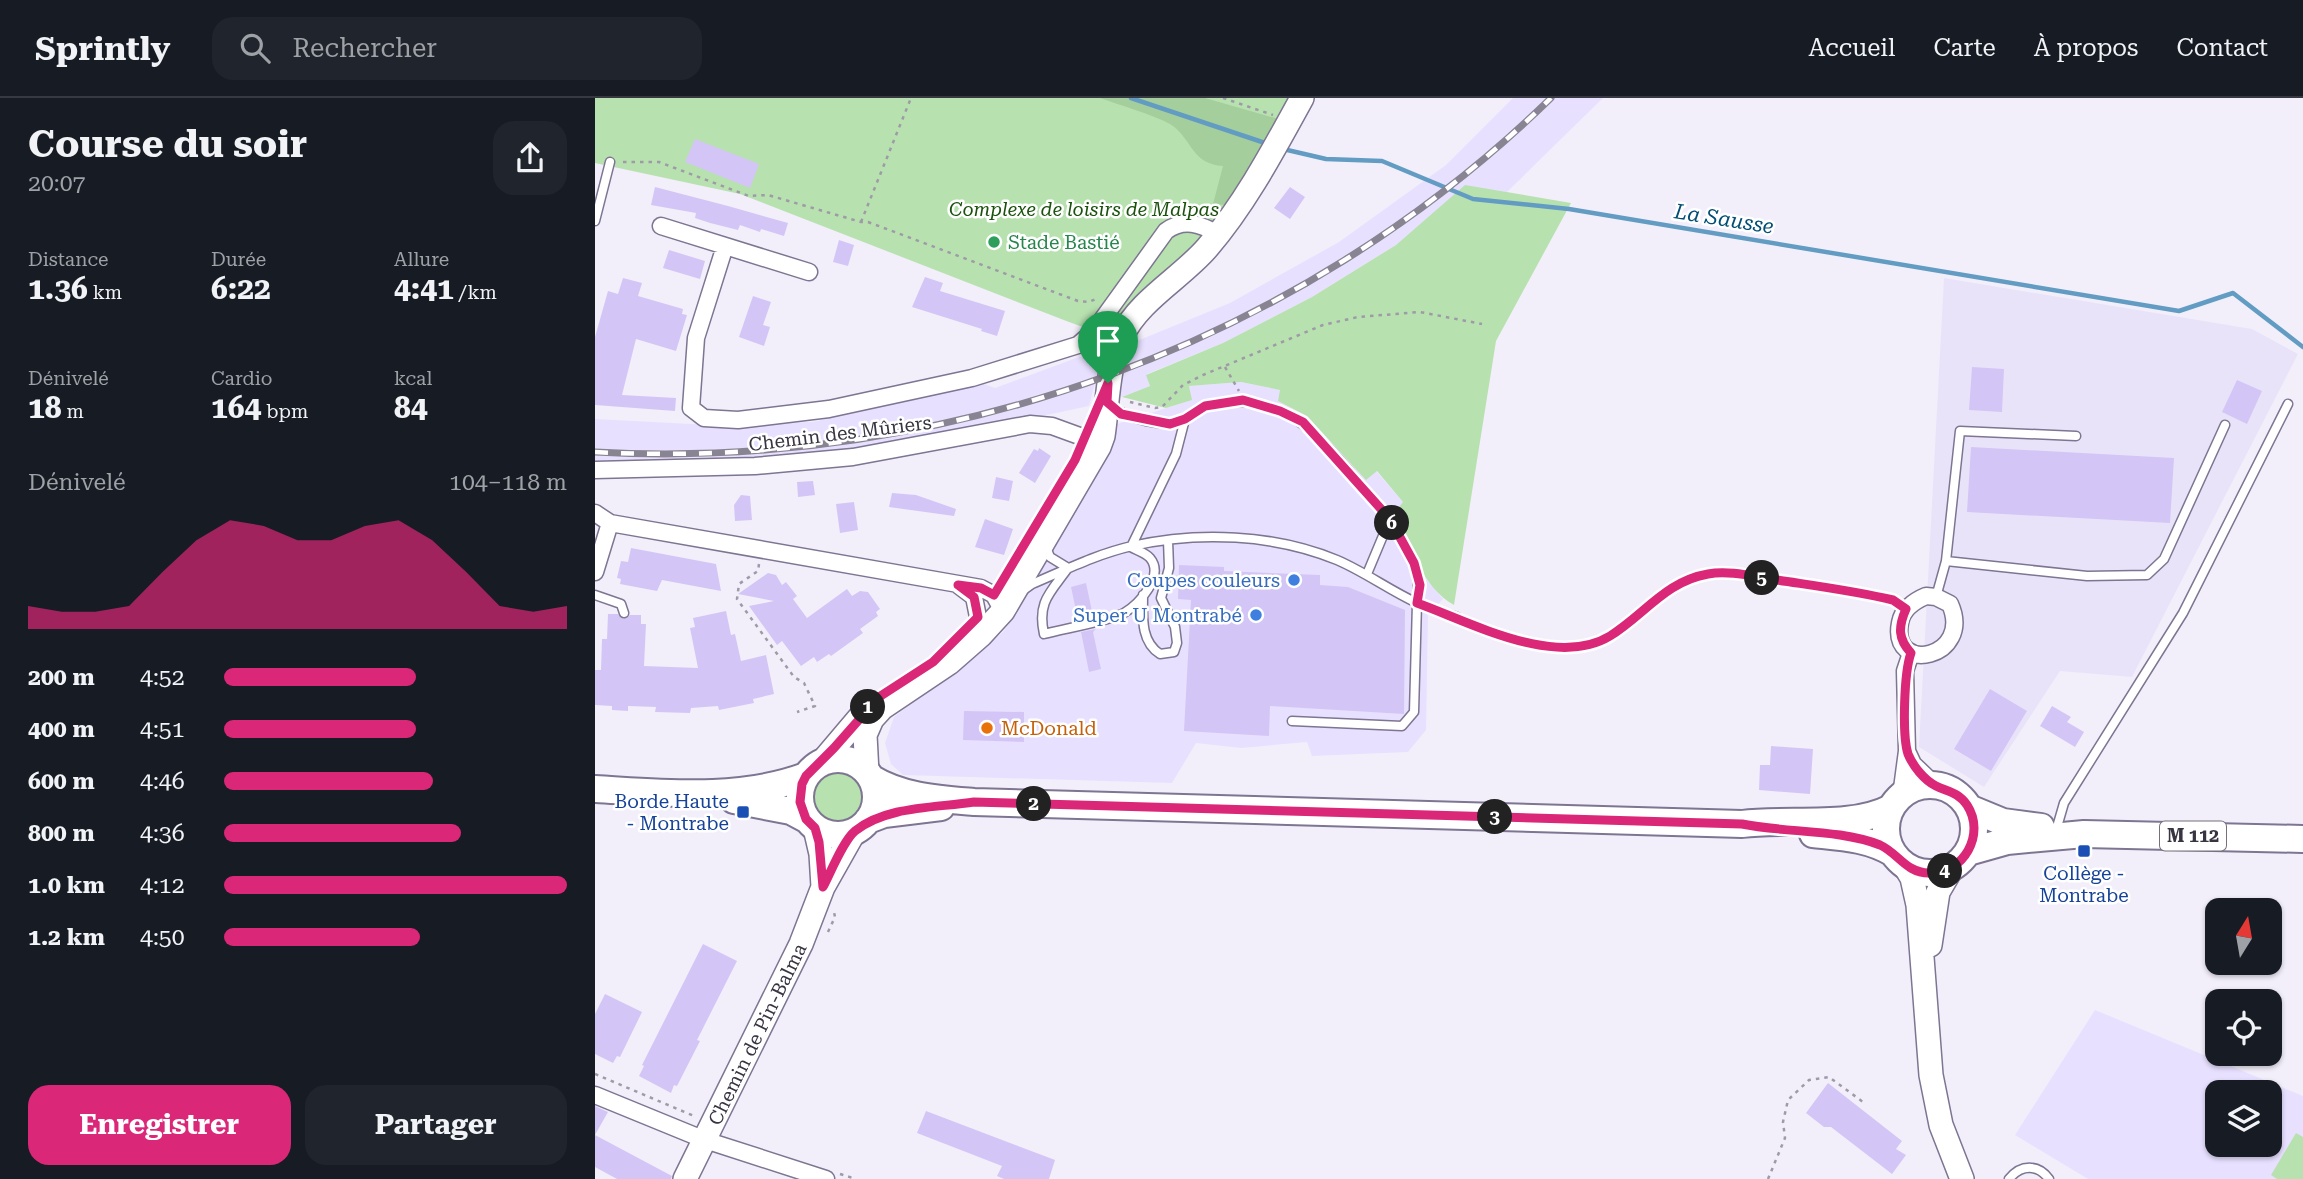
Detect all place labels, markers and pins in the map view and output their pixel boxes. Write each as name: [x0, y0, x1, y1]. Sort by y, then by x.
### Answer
place label: Stade Bastié: [1008, 231, 1120, 254]
marker: Stade Bastié: [986, 234, 1002, 250]
pin: [1078, 311, 1138, 383]
pin: 6: [1375, 506, 1409, 540]
pin: 5: [1745, 560, 1779, 596]
place label: Coupes couleurs: [1127, 569, 1280, 592]
marker: Coupes couleurs: [1286, 572, 1302, 588]
place label: Super U Montrabé: [1073, 604, 1242, 627]
marker: Super U Montrabé: [1248, 607, 1264, 623]
pin: 1: [851, 690, 885, 724]
place label: McDonald: [1001, 717, 1097, 740]
marker: McDonald: [979, 720, 995, 736]
pin: 2: [1017, 786, 1052, 822]
place label: Borde Haute - Montrabe: [614, 790, 729, 835]
pin: 3: [1478, 800, 1513, 834]
marker: Borde Haute - Montrabe: [735, 804, 751, 820]
marker: Collège - Montrabe: [2076, 843, 2092, 859]
pin: 4: [1927, 854, 1963, 888]
place label: Collège - Montrabe: [2039, 862, 2129, 907]

